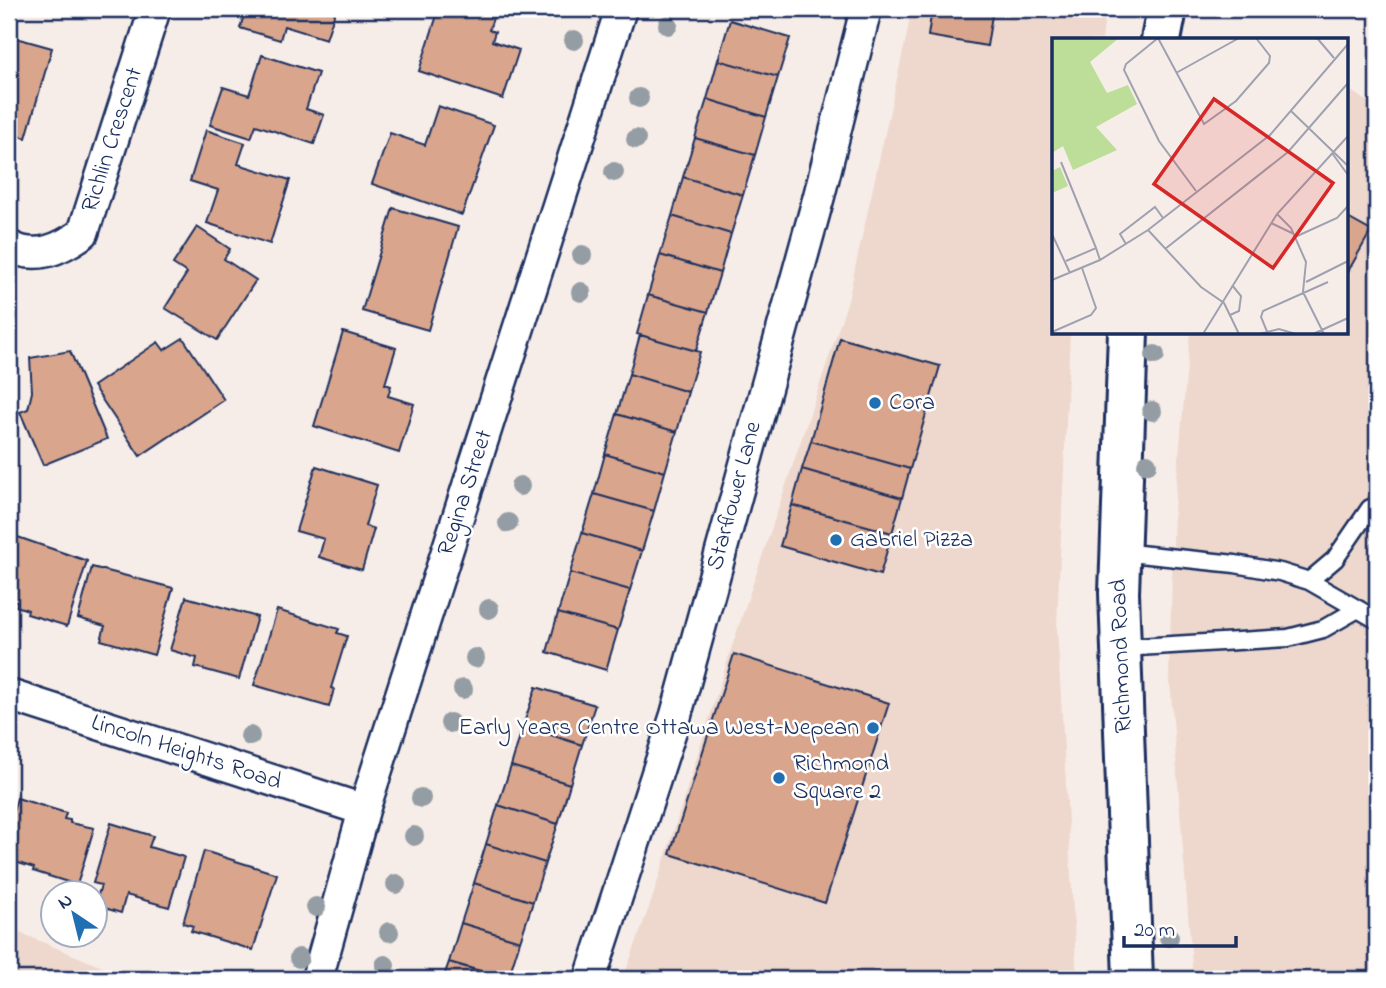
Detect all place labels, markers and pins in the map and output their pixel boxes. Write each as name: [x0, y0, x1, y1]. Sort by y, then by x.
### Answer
place label: Cora: [889, 386, 935, 421]
marker: Cora: [867, 395, 883, 411]
place label: Gabriel Pizza: [850, 523, 973, 558]
marker: Gabriel Pizza: [828, 532, 844, 548]
place label: Early Years Centre Ottawa West-Nepean: [459, 711, 859, 747]
marker: Early Years Centre Ottawa West-Nepean: [865, 720, 881, 736]
place label: Richmond Square 2: [793, 747, 890, 810]
marker: Richmond Square 2: [771, 770, 787, 786]

